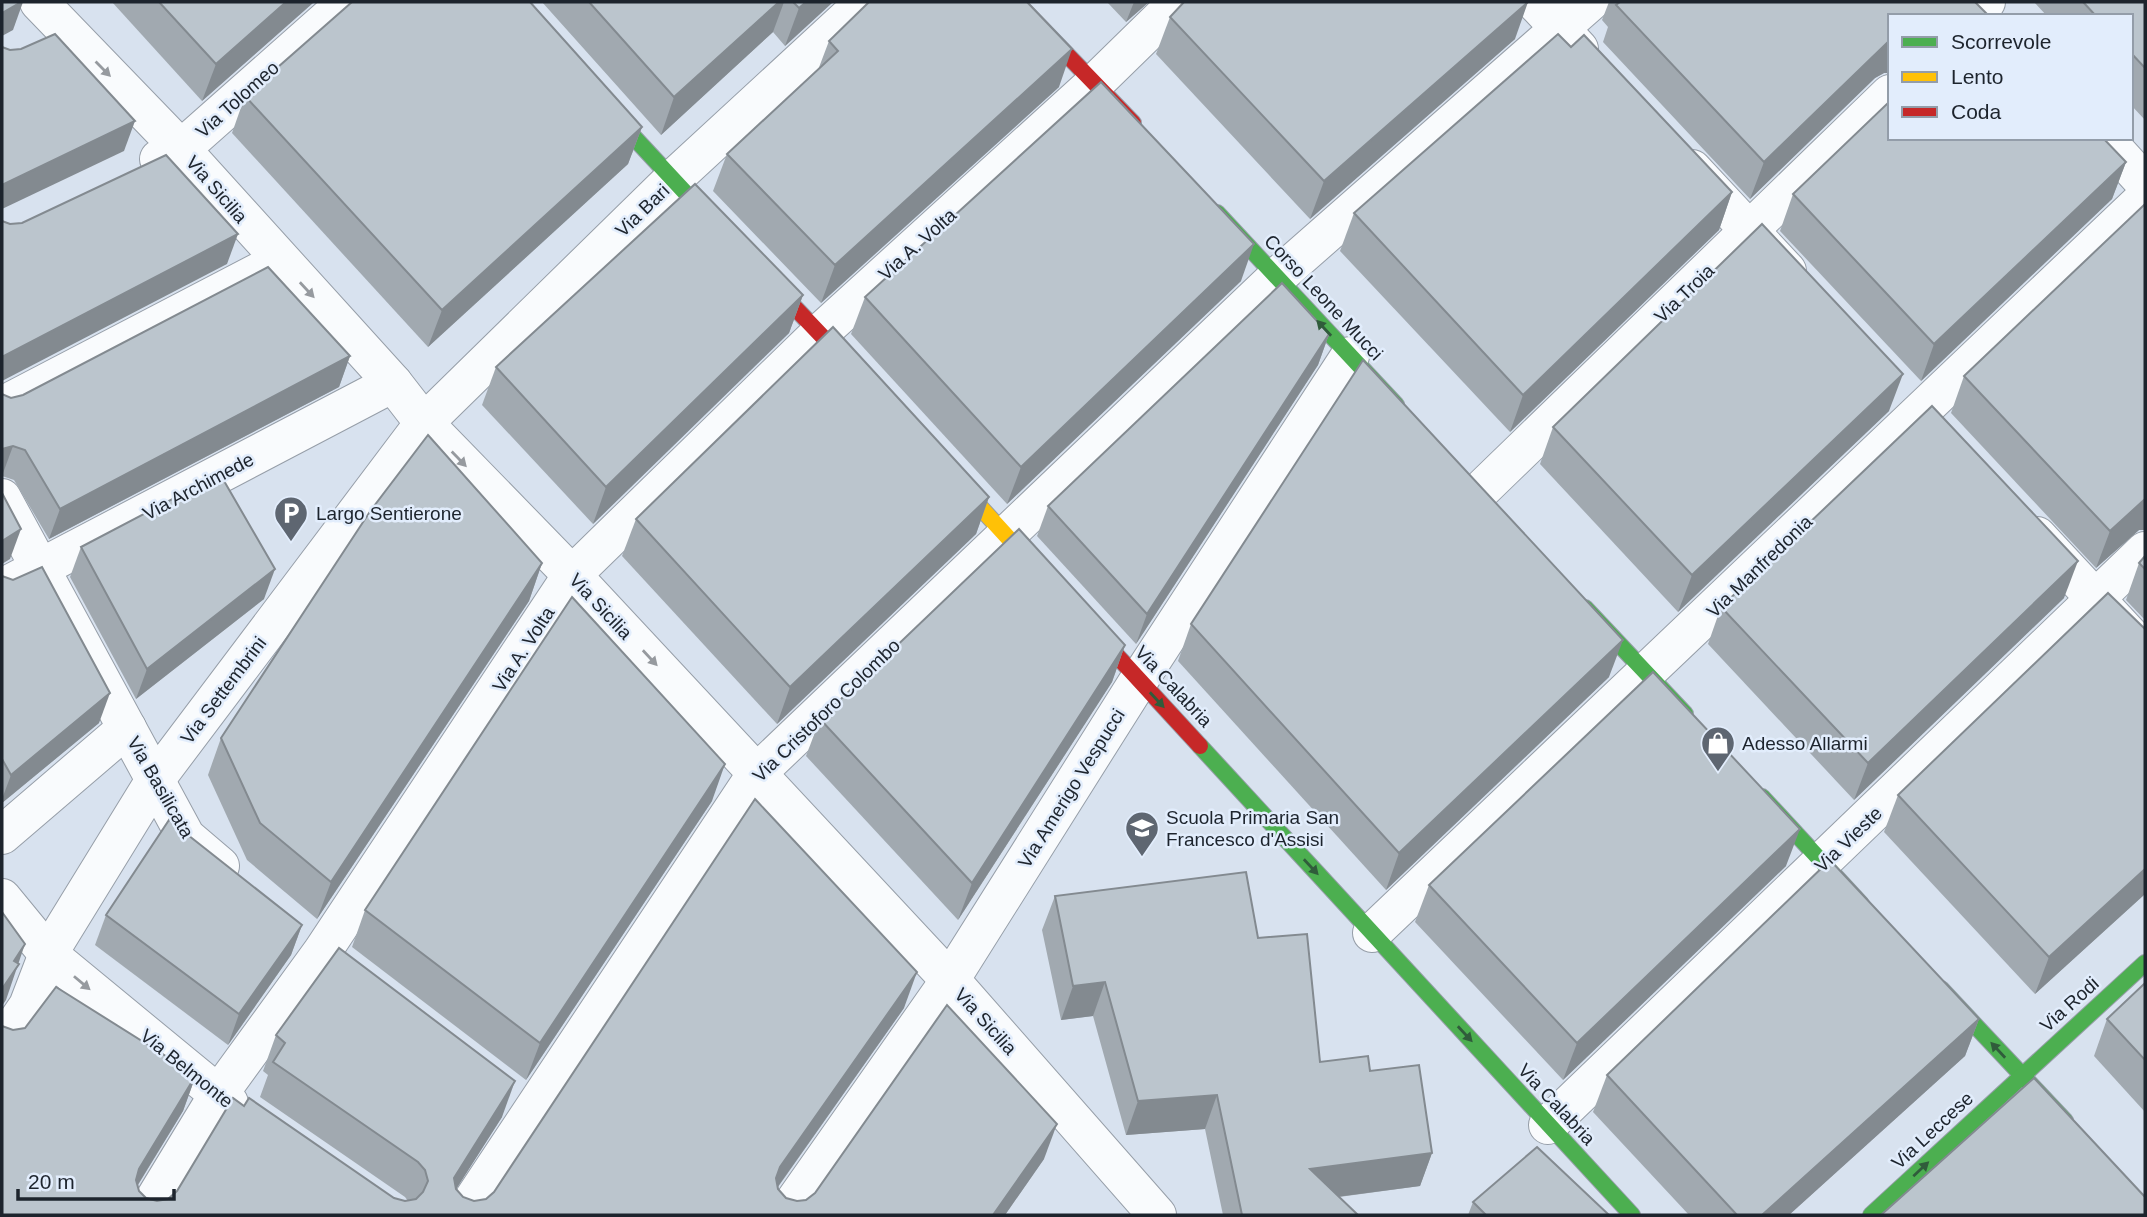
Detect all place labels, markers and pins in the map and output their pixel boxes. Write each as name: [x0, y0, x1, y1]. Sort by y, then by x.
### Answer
parking icon: Largo Sentierone: [272, 494, 310, 543]
place label: Largo Sentierone: [316, 503, 462, 524]
shop icon: Adesso Allarmi: [1699, 724, 1737, 773]
place label: Adesso Allarmi: [1742, 733, 1868, 754]
place label: Scuola Primaria San Francesco d'Assisi: [1166, 807, 1339, 850]
school or university icon: Scuola Primaria San Francesco d'Assisi: [1123, 809, 1161, 858]

